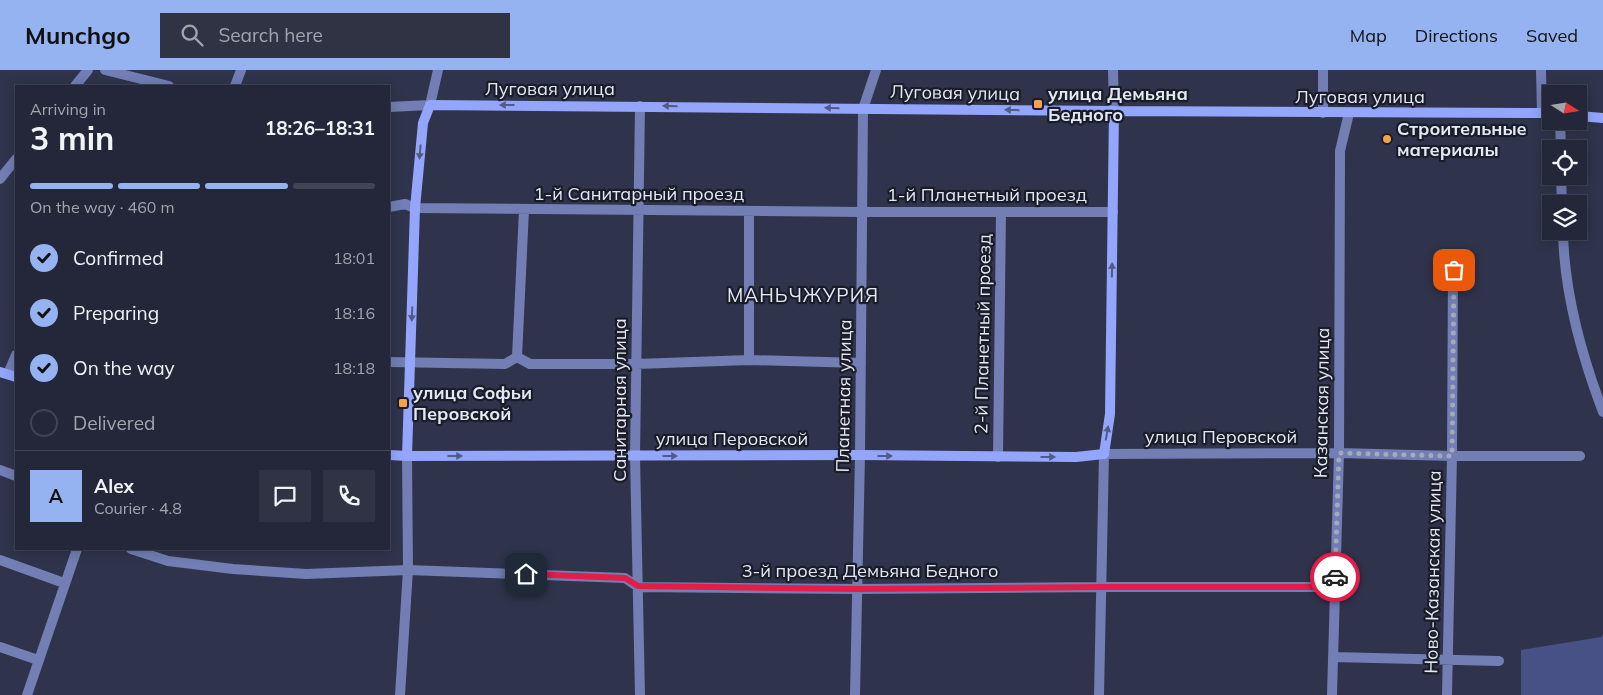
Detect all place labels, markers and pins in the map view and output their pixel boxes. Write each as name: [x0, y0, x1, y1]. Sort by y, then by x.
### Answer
place label: улица Демьяна Бедного: [1048, 82, 1188, 126]
marker: улица Демьяна Бедного: [1032, 98, 1044, 110]
place label: Строительные материалы: [1397, 117, 1527, 161]
marker: Строительные материалы: [1381, 133, 1393, 145]
pin: [1433, 249, 1475, 291]
place label: улица Софьи Перовской: [413, 381, 532, 425]
marker: улица Софьи Перовской: [397, 397, 409, 409]
pin: [505, 553, 547, 595]

